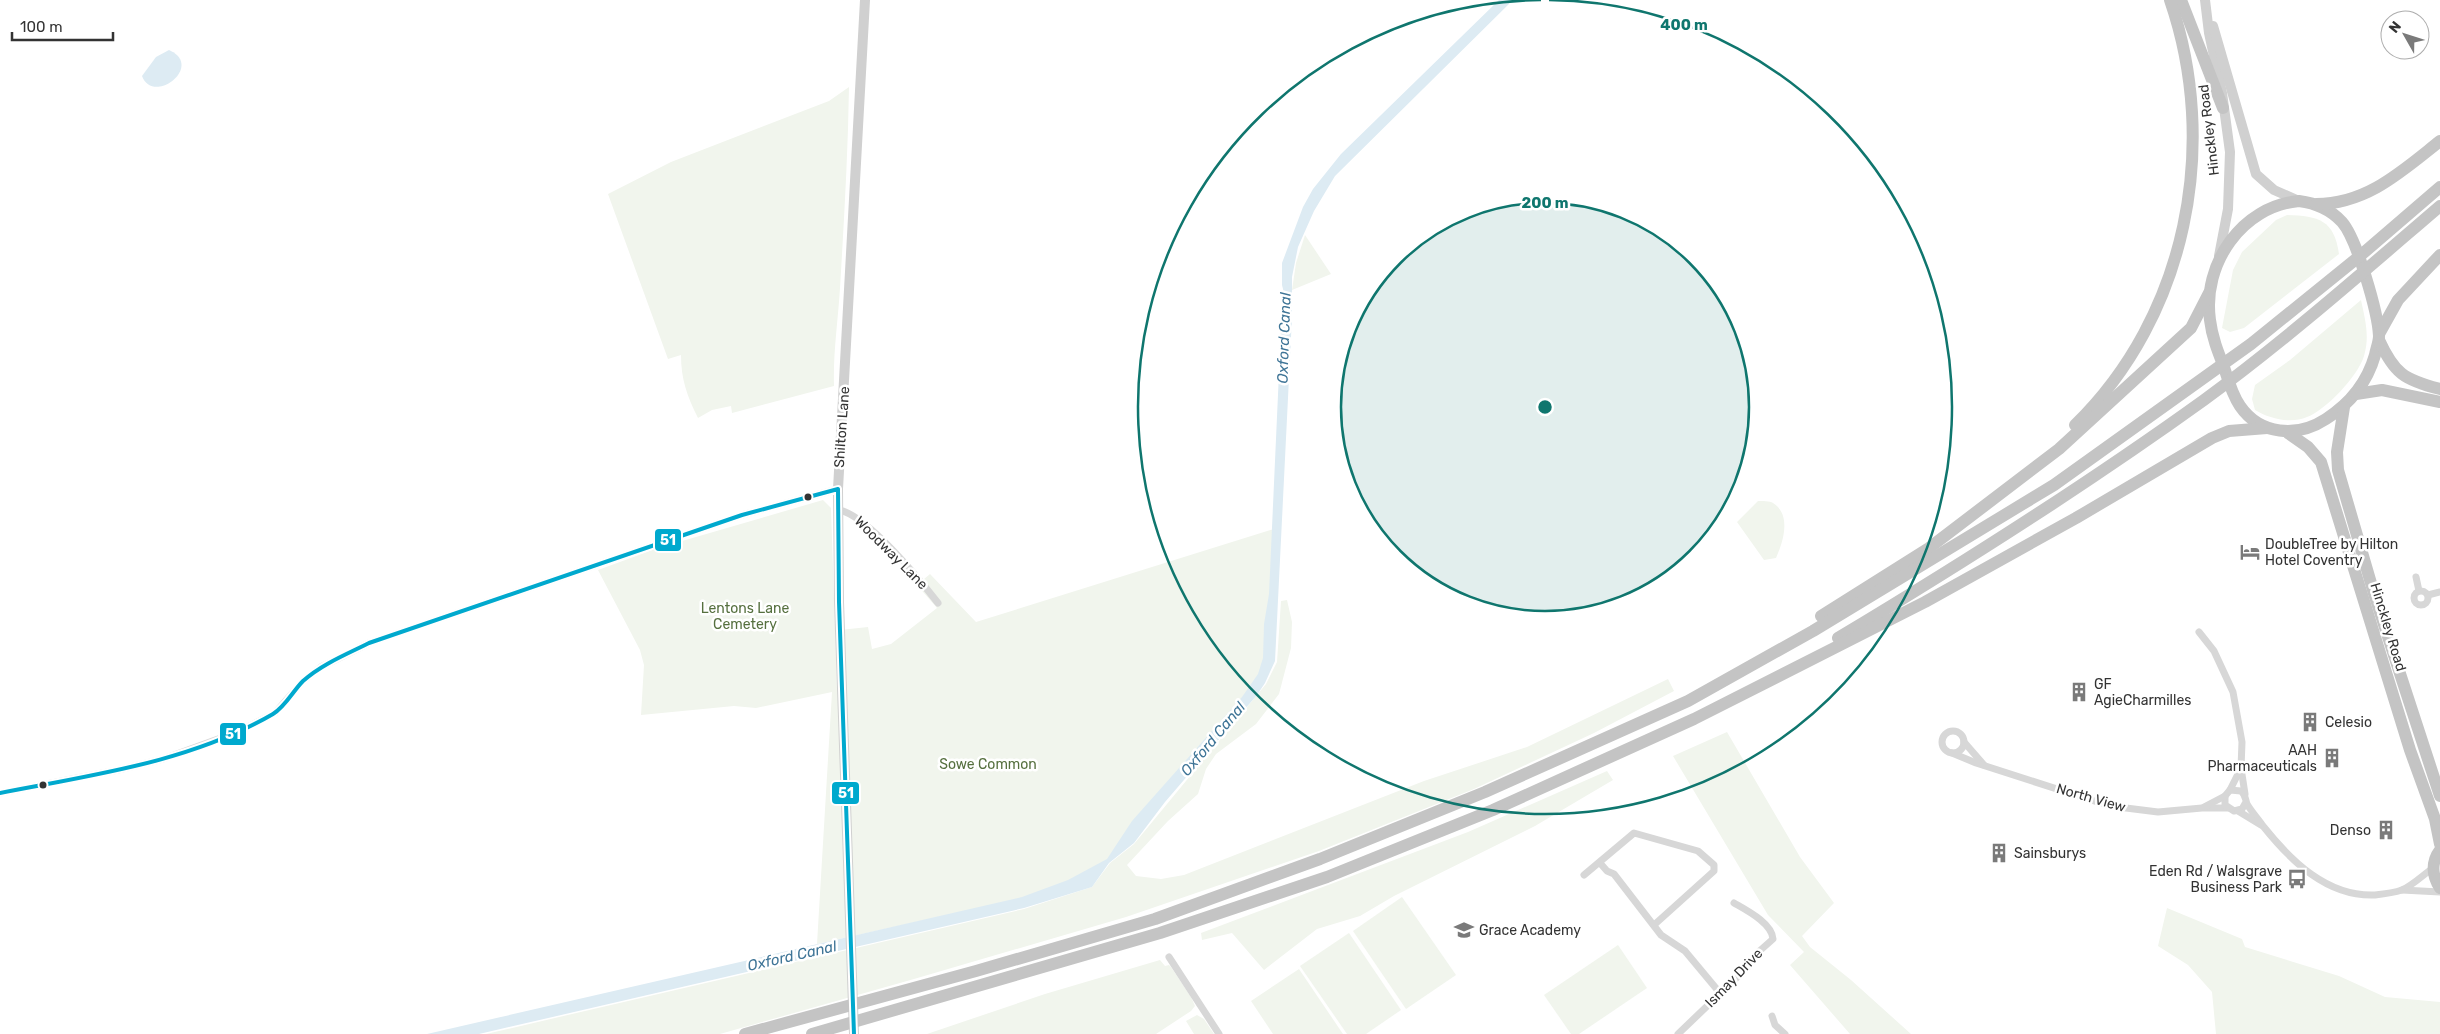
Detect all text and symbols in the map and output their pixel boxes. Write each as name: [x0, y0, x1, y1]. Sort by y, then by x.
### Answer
scale bar: [12, 10, 114, 42]
north arrow: [2380, 10, 2430, 60]
text: 400 m: [1660, 16, 1708, 34]
text: 100 m: [20, 18, 62, 36]
text: N: [2386, 18, 2405, 36]
street label: Hinckley Road: [2195, 83, 2223, 177]
text: 200 m: [1521, 194, 1569, 212]
water label: Oxford Canal: [1273, 292, 1295, 384]
street label: Shilton Lane: [831, 386, 853, 468]
centre of rings: [1536, 398, 1554, 416]
unlabelled marker: [803, 492, 813, 502]
street label: Woodway Lane: [851, 513, 931, 593]
line badge: 51: [654, 528, 682, 552]
text: 51: [660, 532, 676, 549]
place label: DoubleTree by Hilton Hotel Coventry: [2265, 536, 2398, 569]
hotel icon: DoubleTree by Hilton Hotel Coventry: [2239, 541, 2261, 563]
street label: Hinckley Road: [2366, 581, 2410, 673]
park label: Lentons Lane Cemetery: [701, 600, 789, 633]
place label: GF AgieCharmilles: [2094, 676, 2191, 709]
building icon: GF AgieCharmilles: [2068, 681, 2090, 703]
water label: Oxford Canal: [1177, 698, 1249, 780]
building icon: Celesio: [2299, 711, 2321, 733]
place label: Celesio: [2325, 714, 2372, 731]
line badge: 51: [219, 722, 247, 746]
text: 51: [225, 726, 241, 743]
place label: AAH Pharmaceuticals: [2207, 742, 2317, 775]
building icon: AAH Pharmaceuticals: [2321, 747, 2343, 769]
park label: Sowe Common: [939, 756, 1037, 773]
unlabelled marker: [38, 780, 48, 790]
street label: North View: [2054, 780, 2128, 816]
line badge: 51: [831, 781, 860, 805]
text: 51: [838, 785, 854, 802]
building icon: Denso: [2375, 819, 2397, 841]
place label: Denso: [2330, 822, 2371, 839]
building icon: Sainsburys: [1988, 842, 2010, 864]
place label: Sainsburys: [2014, 845, 2086, 862]
place label: Eden Rd / Walsgrave Business Park: [2149, 863, 2283, 896]
bus stop icon: Eden Rd / Walsgrave Business Park: [2286, 868, 2308, 890]
school or university icon: Grace Academy: [1453, 919, 1475, 941]
place label: Grace Academy: [1479, 922, 1581, 939]
water label: Oxford Canal: [746, 937, 839, 975]
street label: Ismay Drive: [1702, 945, 1766, 1011]

